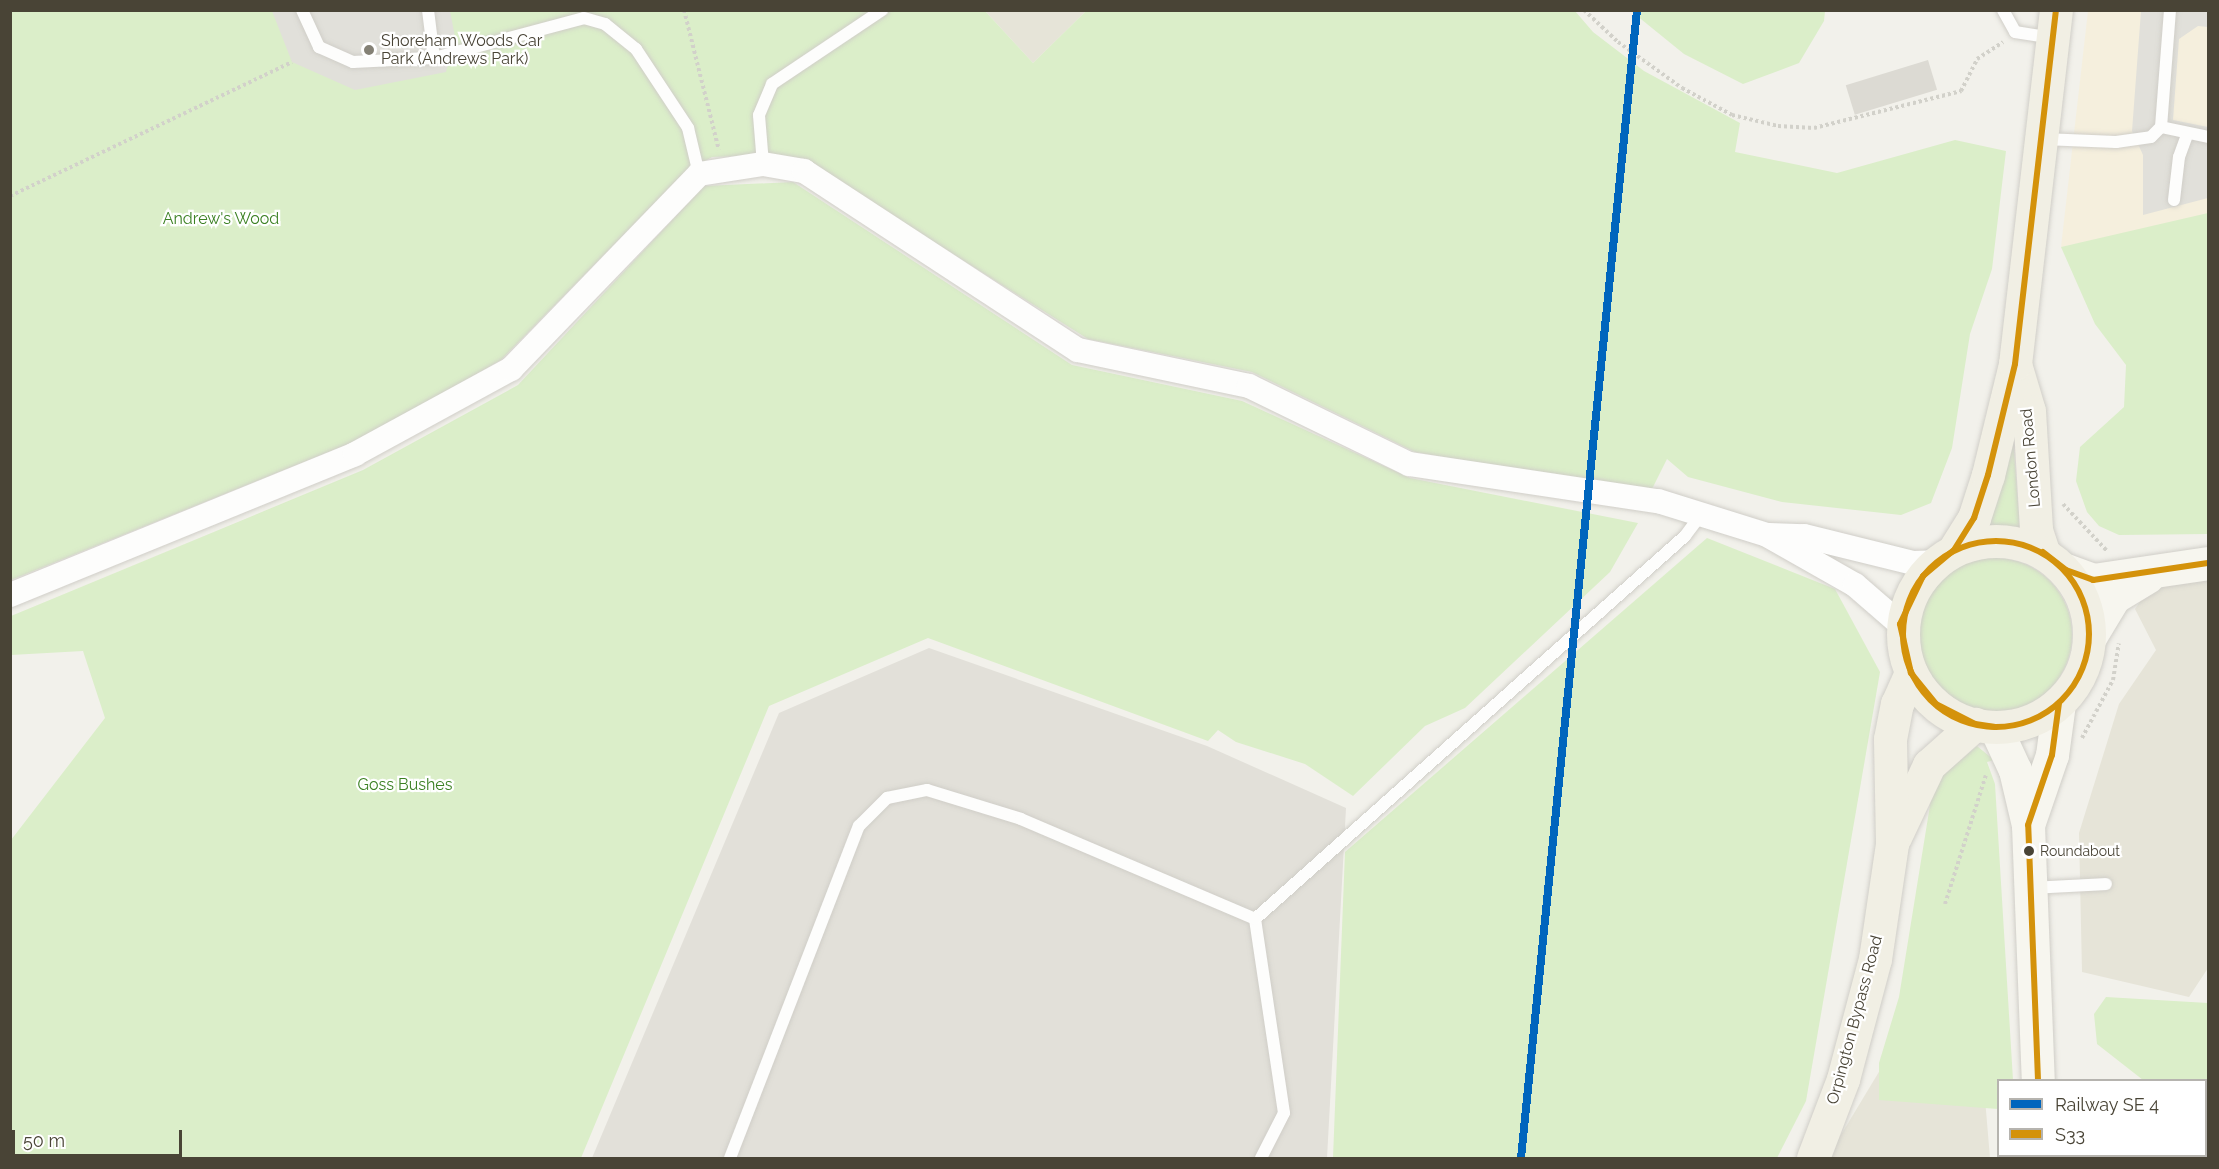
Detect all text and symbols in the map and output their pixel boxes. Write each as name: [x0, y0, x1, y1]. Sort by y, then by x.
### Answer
place label: Shoreham Woods Car Park (Andrews Park): [381, 31, 543, 69]
marker: Shoreham Woods Car Park (Andrews Park): [362, 43, 376, 57]
park label: Andrew's Wood: [162, 209, 280, 229]
street label: London Road: [2017, 408, 2045, 508]
park label: Goss Bushes: [358, 775, 452, 795]
place label: Roundabout: [2040, 843, 2120, 859]
marker: Roundabout: [2023, 845, 2035, 857]
street label: Orpington Bypass Road: [1823, 933, 1887, 1107]
legend: [1997, 1079, 2207, 1157]
text: Railway SE 4: [2055, 1094, 2159, 1115]
scale bar: [15, 1118, 184, 1156]
text: S33: [2055, 1124, 2085, 1145]
text: 50 m: [23, 1130, 65, 1151]

